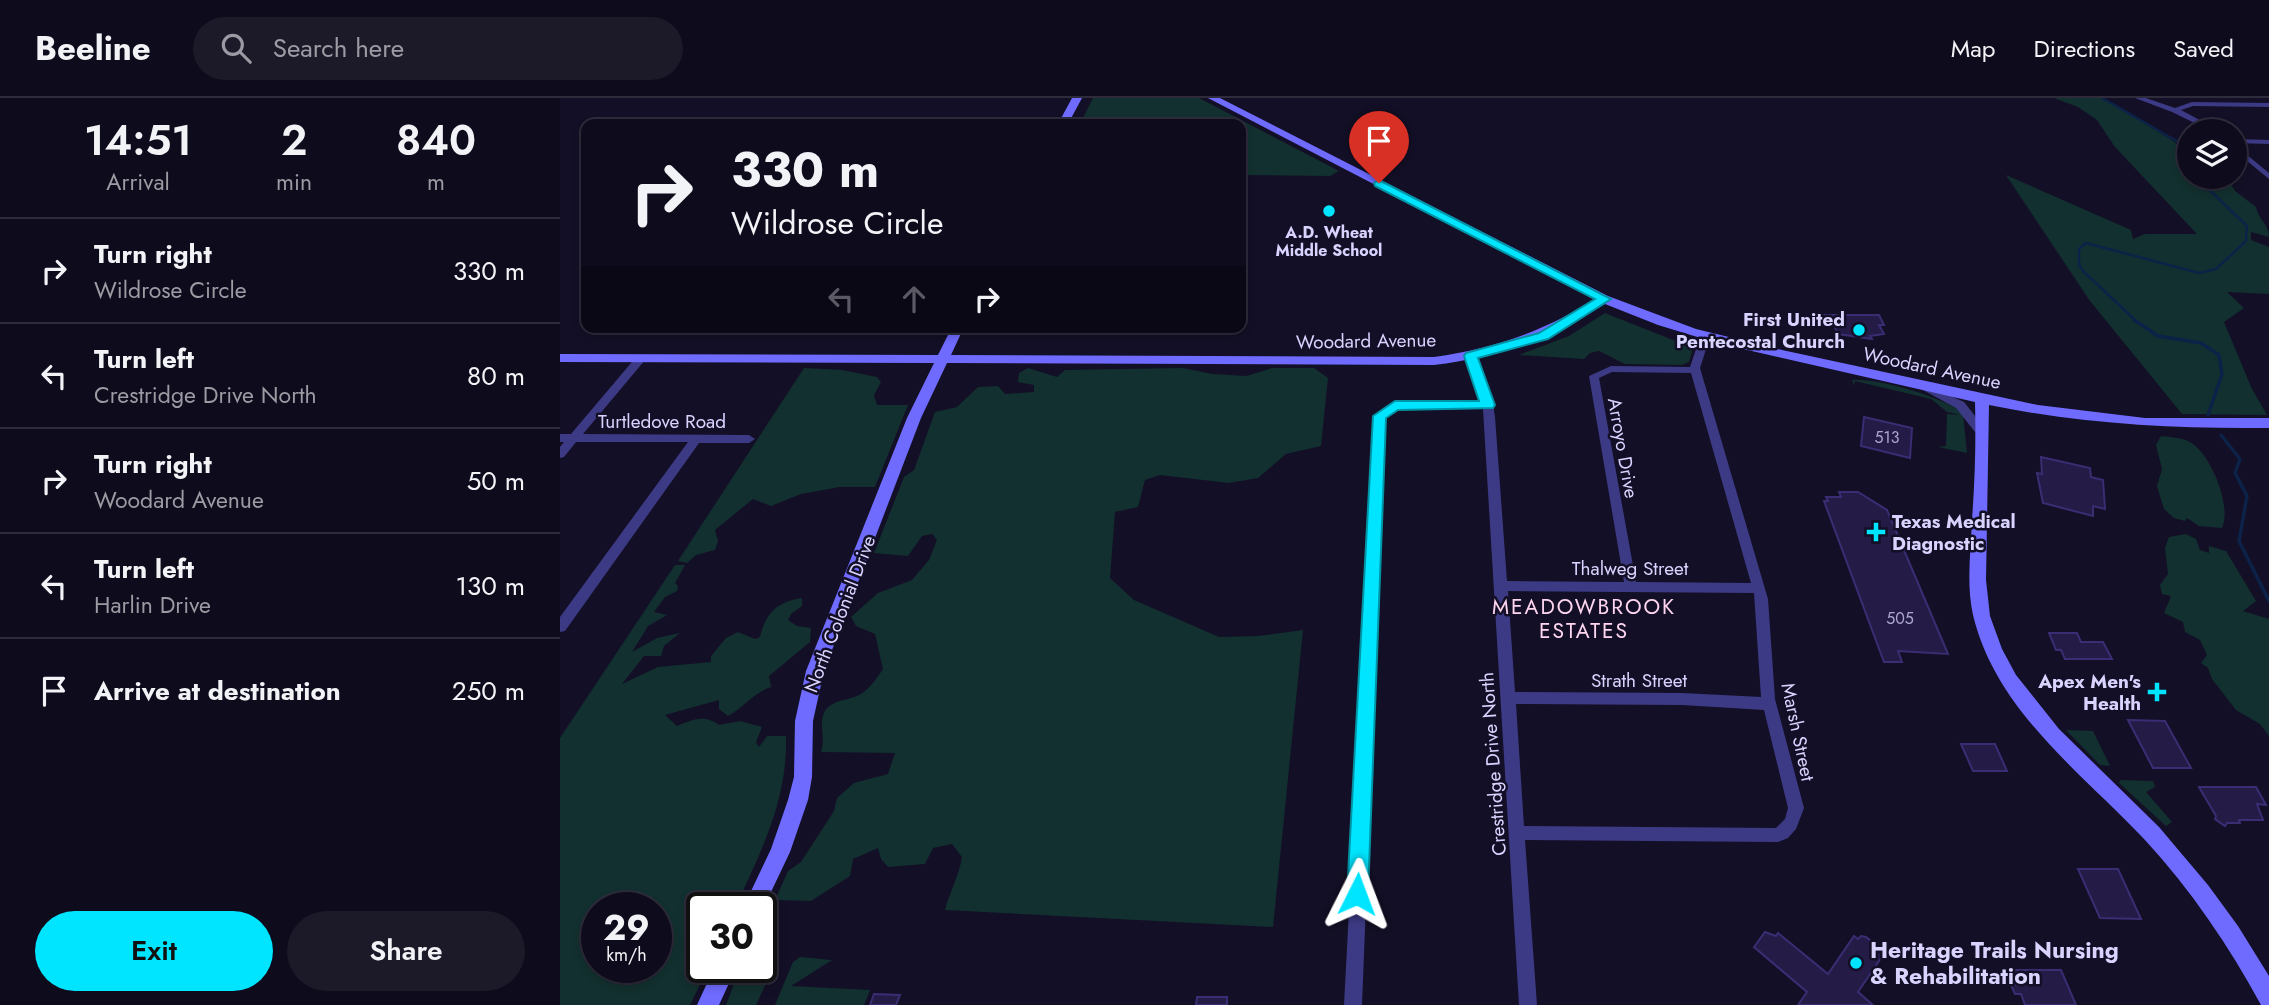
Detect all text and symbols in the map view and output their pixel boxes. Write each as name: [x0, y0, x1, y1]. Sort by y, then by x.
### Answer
search box: [193, 17, 683, 80]
text: Beeline: [35, 25, 151, 72]
icon: search: [217, 29, 255, 67]
text: Search here: [273, 29, 404, 67]
text: Map: [1951, 31, 1996, 66]
text: Directions: [2034, 31, 2135, 66]
text: Saved: [2173, 31, 2234, 66]
text: 14:51: [84, 110, 192, 171]
text: 2: [281, 110, 307, 171]
text: 840: [396, 110, 476, 171]
pin: [1349, 111, 1409, 183]
map controls: [2177, 119, 2247, 189]
button: layers: [2177, 119, 2247, 189]
icon: arrive: [1360, 122, 1398, 160]
text: 330 m: [731, 135, 879, 205]
icon: right: [616, 147, 707, 238]
text: Arrival: [106, 165, 170, 199]
text: min: [276, 165, 312, 199]
text: m: [427, 165, 445, 199]
text: Wildrose Circle: [731, 200, 943, 246]
marker: A.D. Wheat Middle School: [1321, 203, 1337, 219]
place label: A.D. Wheat Middle School: [1276, 221, 1382, 262]
text: Turn right: [94, 235, 212, 273]
icon: right: [35, 252, 73, 290]
text: 330 m: [453, 252, 525, 290]
text: Wildrose Circle: [94, 273, 247, 307]
icon: left: [822, 280, 860, 318]
icon: ahead: [895, 280, 933, 318]
icon: right: [968, 280, 1006, 318]
place label: First United Pentecostal Church: [1676, 306, 1845, 355]
marker: First United Pentecostal Church: [1851, 322, 1867, 338]
street label: Woodard Avenue: [1296, 326, 1437, 356]
text: Turn left: [94, 340, 194, 378]
street label: Woodard Avenue: [1861, 340, 2004, 396]
icon: left: [35, 357, 73, 395]
text: 80 m: [467, 357, 525, 395]
text: Crestridge Drive North: [94, 378, 317, 412]
street label: Arroyo Drive: [1601, 396, 1645, 501]
street label: Turtledove Road: [598, 408, 726, 435]
house number: 513: [1875, 426, 1900, 449]
text: Turn right: [94, 445, 212, 483]
icon: right: [35, 462, 73, 500]
text: 50 m: [467, 462, 525, 500]
text: Woodard Avenue: [94, 483, 264, 517]
place label: Texas Medical Diagnostic: [1892, 508, 2016, 557]
marker: Texas Medical Diagnostic: [1866, 522, 1886, 542]
street label: North Colonial Drive: [798, 531, 882, 696]
text: Turn left: [94, 550, 194, 588]
street label: Thalweg Street: [1572, 555, 1689, 582]
icon: left: [35, 567, 73, 605]
text: 130 m: [455, 567, 525, 605]
text: Harlin Drive: [94, 588, 211, 622]
district label: MEADOWBROOK ESTATES: [1492, 592, 1676, 646]
house number: 505: [1886, 607, 1914, 630]
street label: Strath Street: [1591, 667, 1688, 694]
place label: Apex Men's Health: [2037, 668, 2141, 717]
street label: Crestridge Drive North: [1473, 671, 1513, 857]
icon: arrive: [35, 672, 73, 710]
text: Arrive at destination: [94, 672, 341, 710]
text: 250 m: [452, 672, 525, 710]
street label: Marsh Street: [1774, 680, 1822, 784]
marker: Apex Men's Health: [2147, 682, 2167, 702]
position arrow: [1320, 857, 1394, 931]
speed limit sign: 30: [686, 892, 777, 983]
text: 29: [603, 903, 650, 953]
button: Exit: [35, 911, 273, 991]
button: Share: [287, 911, 525, 991]
place label: Heritage Trails Nursing & Rehabilitation: [1870, 933, 2119, 993]
text: km/h: [606, 942, 647, 968]
marker: Heritage Trails Nursing & Rehabilitation: [1848, 955, 1864, 971]

